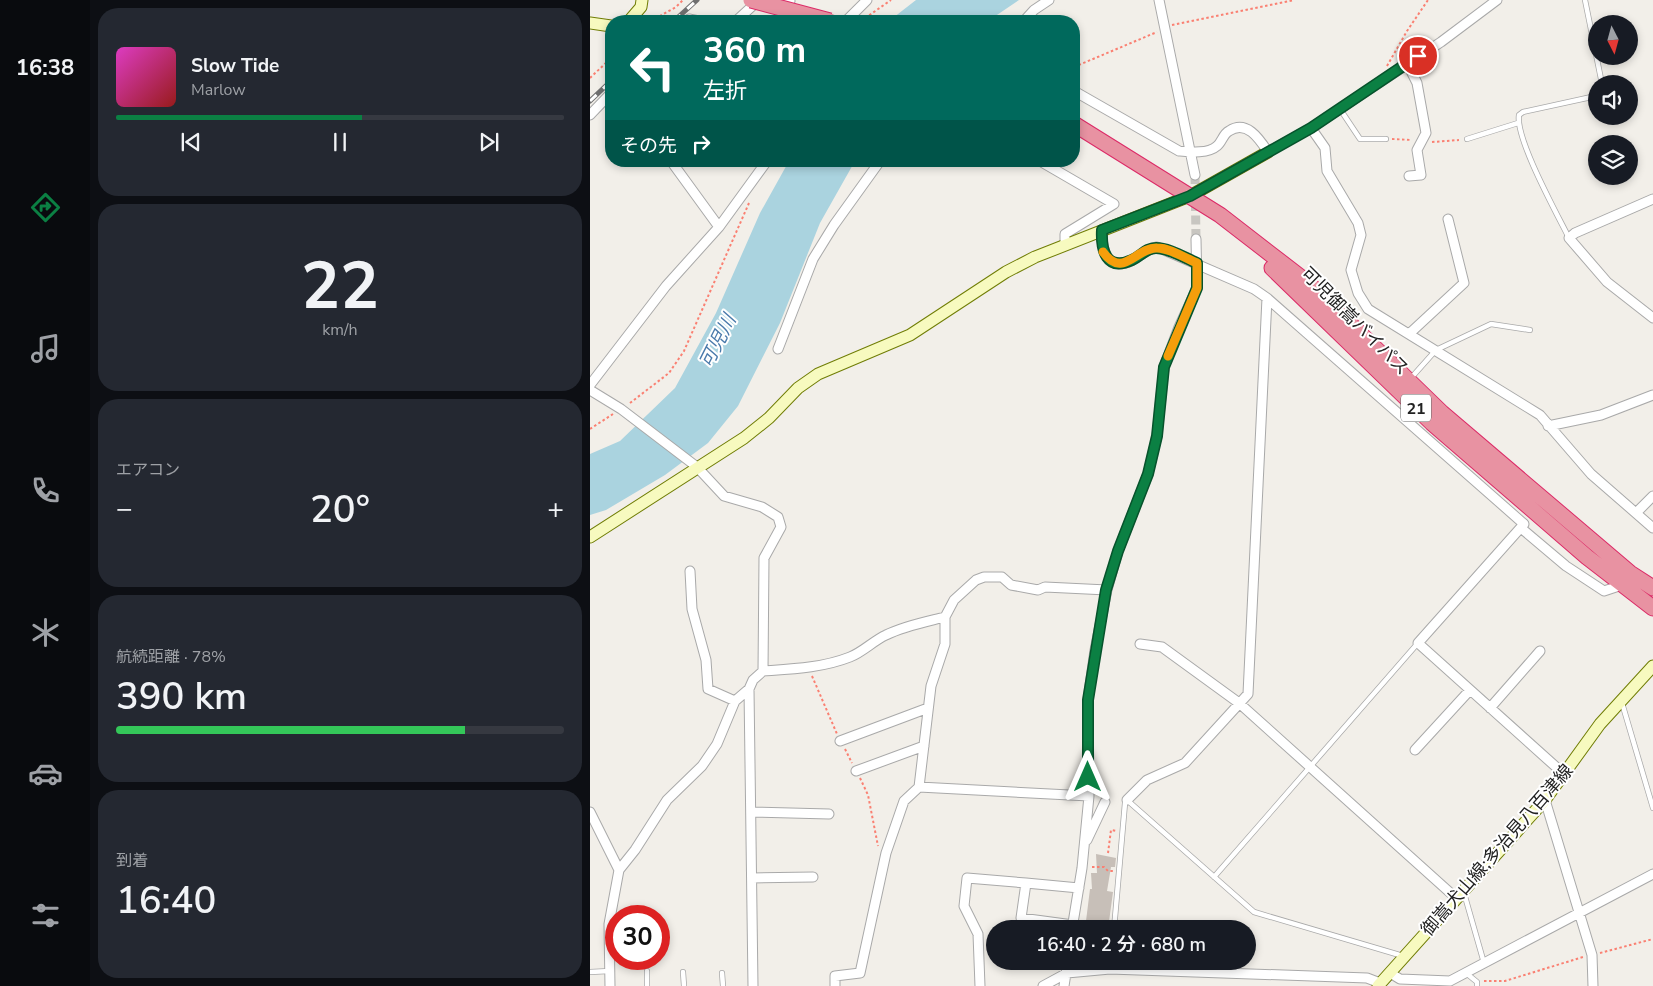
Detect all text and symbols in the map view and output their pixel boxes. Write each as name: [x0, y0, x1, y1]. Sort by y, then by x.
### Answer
north arrow: [1588, 15, 1638, 65]
map controls: [1588, 15, 1638, 185]
text: 360 m: [703, 27, 806, 74]
icon: left: [620, 35, 685, 100]
pin: [1397, 35, 1439, 77]
icon: arrive: [1404, 42, 1432, 70]
text: 16:38: [16, 53, 74, 83]
text: Slow Tide: [191, 53, 279, 79]
button: sound: [1588, 75, 1638, 125]
text: 左折: [703, 76, 747, 106]
text: Marlow: [191, 79, 246, 101]
icon: previous: [177, 128, 205, 156]
icon: pause: [326, 128, 354, 156]
icon: next: [475, 128, 503, 156]
icon: right: [687, 130, 715, 158]
text: その先: [620, 133, 677, 159]
button: layers: [1588, 135, 1638, 185]
icon: directions: [28, 190, 63, 225]
text: 22: [301, 242, 379, 331]
street label: 可児御嵩バイパス: [1296, 262, 1414, 380]
water label: 可児川: [693, 308, 743, 373]
text: km/h: [322, 319, 358, 341]
icon: music: [28, 331, 63, 366]
road number: 21: [1401, 394, 1431, 422]
text: エアコン: [116, 459, 180, 481]
icon: phone: [28, 473, 63, 508]
text: 20°: [310, 484, 370, 535]
text: −: [116, 490, 133, 528]
text: +: [547, 490, 564, 528]
icon: climate: [28, 615, 63, 650]
text: 航続距離 · 78%: [116, 646, 226, 668]
text: 390 km: [116, 671, 247, 722]
position arrow: [1061, 750, 1113, 802]
icon: car: [28, 756, 63, 791]
street label: 御嵩犬山線;多治見八百津線: [1416, 759, 1578, 941]
text: 到着: [116, 850, 148, 872]
text: 16:40: [116, 875, 216, 926]
icon: filters: [28, 898, 63, 933]
speed limit sign: 30: [605, 905, 670, 970]
text: 16:40 · 2 分 · 680 m: [1036, 932, 1206, 958]

